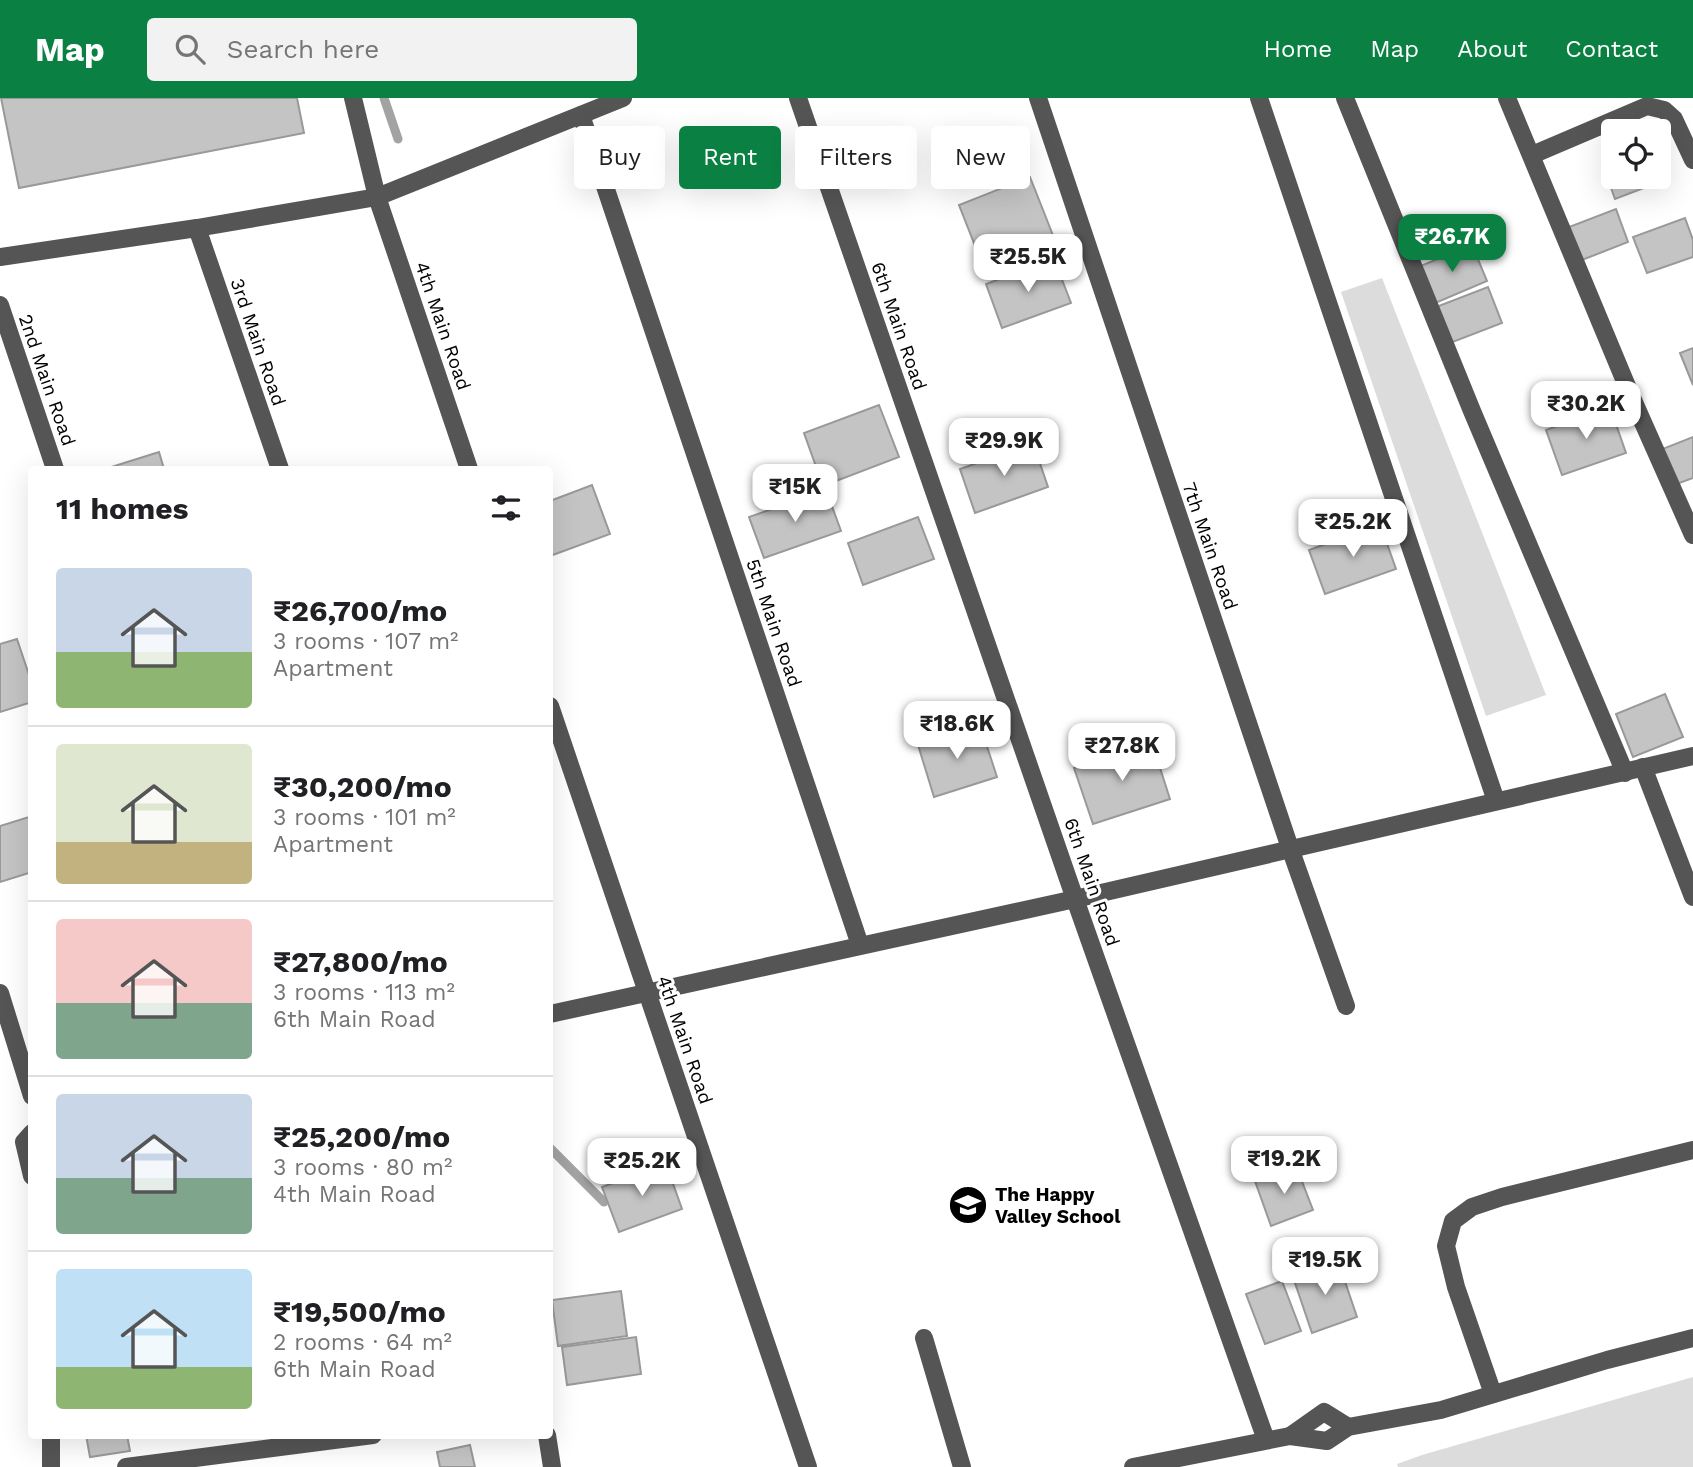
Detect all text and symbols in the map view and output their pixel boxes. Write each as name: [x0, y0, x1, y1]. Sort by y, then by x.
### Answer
search box: [147, 18, 637, 81]
text: Map: [35, 30, 105, 69]
icon: search: [171, 30, 209, 68]
text: Search here: [227, 34, 379, 64]
text: Home: [1264, 35, 1332, 63]
text: Map: [1370, 35, 1419, 63]
text: About: [1457, 35, 1527, 63]
text: Contact: [1565, 35, 1658, 63]
map controls: [1601, 119, 1671, 189]
button: locate: [1601, 119, 1671, 189]
chip: Buy: [574, 126, 665, 189]
chip: Rent: [679, 126, 781, 189]
chip: Filters: [795, 126, 917, 189]
chip: New: [931, 126, 1030, 189]
pin: ₹26.7K: [1395, 214, 1509, 274]
text: ₹26.7K: [1414, 223, 1490, 250]
pin: ₹25.5K: [971, 234, 1085, 294]
text: ₹25.5K: [990, 243, 1066, 270]
street label: 4th Main Road: [410, 259, 476, 393]
street label: 6th Main Road: [866, 259, 932, 393]
street label: 3rd Main Road: [225, 275, 291, 409]
street label: 2nd Main Road: [14, 311, 80, 449]
pin: ₹30.2K: [1529, 382, 1643, 441]
text: ₹30.2K: [1547, 390, 1625, 417]
pin: ₹29.9K: [947, 418, 1061, 478]
text: ₹29.9K: [965, 427, 1043, 454]
pin: ₹15K: [754, 464, 836, 524]
text: ₹15K: [768, 473, 822, 500]
street label: 7th Main Road: [1177, 479, 1243, 613]
icon: filters: [487, 489, 525, 527]
text: 11 homes: [56, 491, 189, 526]
pin: ₹25.2K: [1296, 500, 1410, 559]
text: ₹25.2K: [1314, 508, 1392, 535]
street label: 5th Main Road: [741, 556, 807, 690]
text: ₹26,700/mo: [273, 593, 447, 628]
icon: home: [112, 596, 196, 680]
text: 3 rooms · 107 m²: [273, 628, 459, 655]
text: Apartment: [273, 655, 393, 682]
pin: ₹18.6K: [900, 702, 1014, 761]
text: ₹18.6K: [920, 710, 994, 737]
pin: ₹27.8K: [1065, 724, 1179, 783]
text: ₹27.8K: [1084, 732, 1160, 759]
text: ₹30,200/mo: [273, 769, 452, 804]
icon: home: [112, 772, 196, 856]
text: 3 rooms · 101 m²: [273, 804, 456, 831]
street label: 6th Main Road: [1059, 815, 1125, 949]
text: Apartment: [273, 831, 393, 858]
text: ₹27,800/mo: [273, 944, 448, 979]
icon: home: [112, 947, 196, 1031]
street label: 4th Main Road: [652, 973, 718, 1107]
text: 3 rooms · 113 m²: [273, 979, 455, 1006]
text: 6th Main Road: [273, 1006, 436, 1033]
text: ₹25,200/mo: [273, 1119, 450, 1154]
icon: home: [112, 1122, 196, 1206]
pin: ₹19.2K: [1227, 1136, 1341, 1196]
pin: ₹25.2K: [585, 1138, 699, 1198]
text: ₹19.2K: [1247, 1145, 1321, 1172]
text: ₹25.2K: [603, 1147, 681, 1174]
text: 3 rooms · 80 m²: [273, 1154, 452, 1181]
text: 4th Main Road: [273, 1181, 436, 1208]
place label: The Happy Valley School: [995, 1183, 1121, 1228]
school or university icon: The Happy Valley School: [947, 1184, 989, 1226]
pin: ₹19.5K: [1268, 1238, 1382, 1297]
text: ₹19.5K: [1288, 1246, 1362, 1273]
text: ₹19,500/mo: [273, 1294, 446, 1329]
icon: home: [112, 1297, 196, 1381]
text: 2 rooms · 64 m²: [273, 1329, 452, 1356]
text: 6th Main Road: [273, 1356, 436, 1383]

